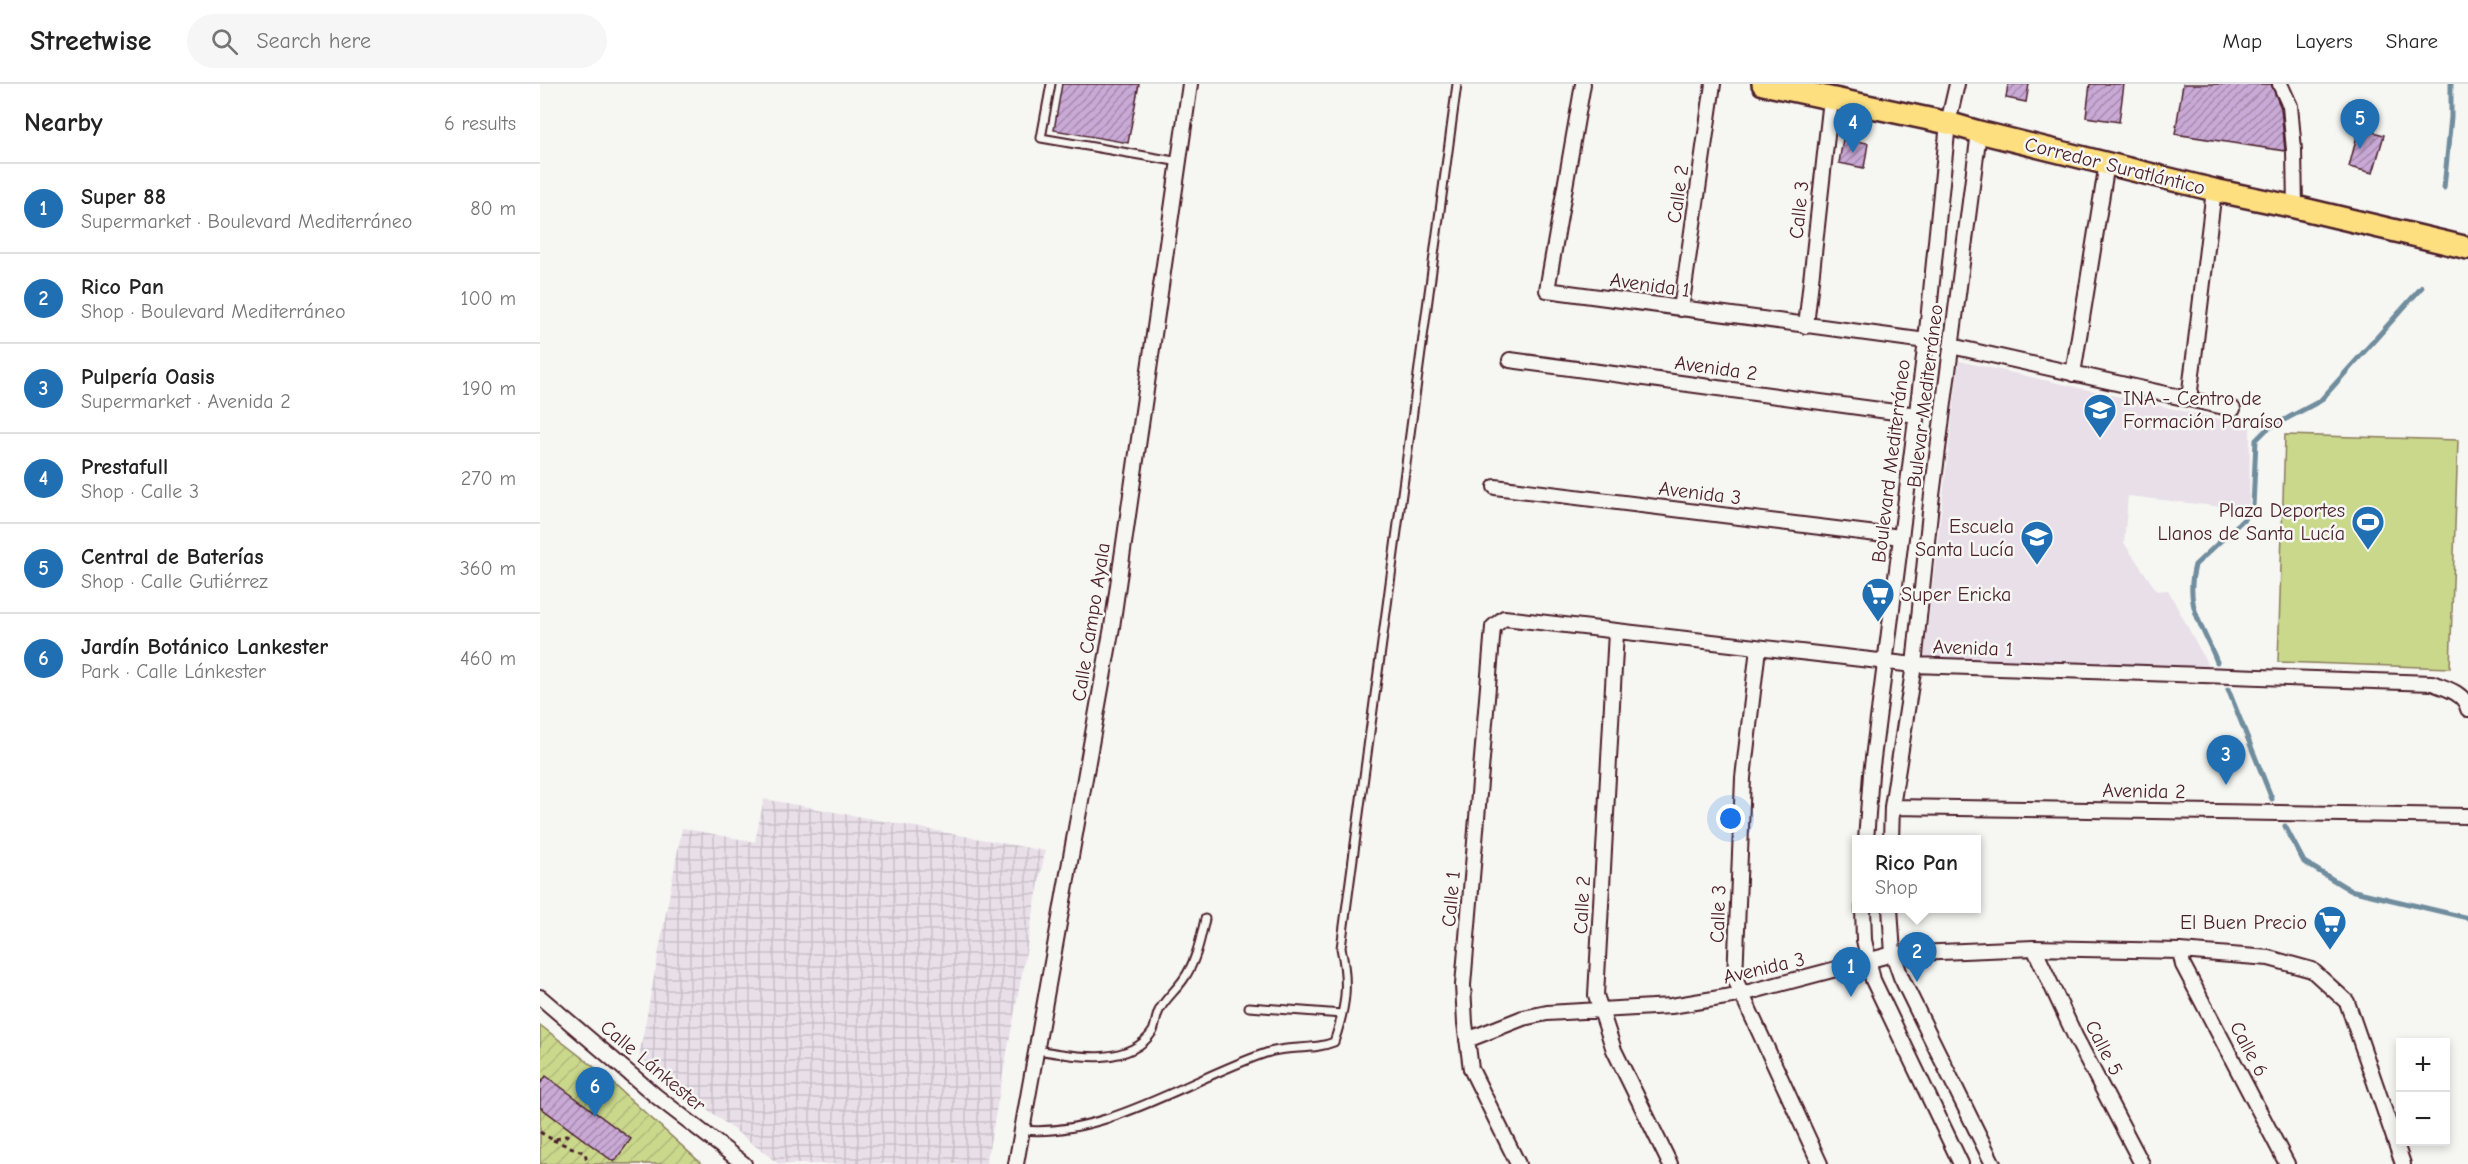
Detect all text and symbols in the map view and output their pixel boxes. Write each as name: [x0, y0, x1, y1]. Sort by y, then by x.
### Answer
search box: [187, 14, 607, 68]
text: Streetwise: [30, 25, 151, 57]
icon: search: [208, 25, 241, 58]
text: Search here: [256, 28, 371, 54]
text: Map: [2223, 29, 2262, 53]
text: Layers: [2295, 29, 2353, 53]
text: Share: [2386, 29, 2438, 53]
pin: 5: [2340, 100, 2380, 149]
pin: 4: [1834, 104, 1872, 153]
text: Nearby: [24, 108, 103, 138]
text: 6 results: [444, 112, 516, 135]
street label: Corredor Suratlántico: [2022, 132, 2208, 200]
street label: Calle 2: [1663, 163, 1693, 225]
street label: Calle 3: [1785, 180, 1813, 240]
text: Super 88: [81, 184, 166, 210]
text: 1: [40, 197, 47, 220]
text: 80 m: [470, 197, 516, 220]
text: Supermarket · Boulevard Mediterráneo: [81, 210, 412, 233]
street label: Avenida 1: [1608, 268, 1692, 302]
text: Rico Pan: [81, 274, 164, 300]
text: 2: [39, 287, 48, 310]
text: 100 m: [461, 287, 516, 310]
text: Shop · Boulevard Mediterráneo: [81, 300, 346, 323]
street label: Bulevar Mediterráneo: [1902, 303, 1948, 489]
street label: Avenida 2: [1673, 351, 1759, 385]
street label: Boulevard Mediterráneo: [1867, 358, 1915, 564]
text: Pulpería Oasis: [81, 364, 215, 390]
text: 3: [39, 377, 48, 400]
text: 190 m: [462, 377, 516, 400]
place label: INA - Centro de Formación Paraíso: [2123, 387, 2283, 433]
text: Supermarket · Avenida 2: [81, 390, 291, 413]
school or university icon: INA - Centro de Formación Paraíso: [2082, 392, 2118, 439]
text: Prestafull: [81, 454, 168, 480]
text: 4: [39, 467, 48, 490]
text: 270 m: [461, 467, 516, 490]
street label: Avenida 3: [1657, 477, 1743, 509]
text: Shop · Calle 3: [81, 480, 199, 503]
place label: Plaza Deportes Llanos de Santa Lucía: [2157, 499, 2345, 545]
sports icon: Plaza Deportes Llanos de Santa Lucía: [2350, 504, 2386, 551]
place label: Escuela Santa Lucía: [1915, 515, 2014, 561]
school or university icon: Escuela Santa Lucía: [2019, 519, 2055, 566]
street label: Calle Campo Ayala: [1067, 541, 1115, 703]
text: Central de Baterías: [81, 544, 264, 570]
text: 5: [38, 557, 49, 580]
text: 360 m: [460, 557, 516, 580]
text: Shop · Calle Gutiérrez: [81, 570, 268, 593]
supermarket icon: Super Ericka: [1860, 576, 1896, 623]
place label: Super Ericka: [1901, 583, 2011, 606]
text: Jardín Botánico Lankester: [81, 634, 328, 660]
street label: Avenida 1: [1932, 635, 2014, 661]
text: 6: [38, 647, 49, 670]
text: 460 m: [460, 647, 516, 670]
text: Park · Calle Lánkester: [81, 660, 266, 683]
pin: 3: [2206, 736, 2246, 785]
street label: Avenida 2: [2102, 779, 2186, 803]
your location: [1716, 804, 1745, 833]
popup: [1852, 835, 1981, 913]
text: Rico Pan: [1875, 850, 1958, 876]
street label: Calle 1: [1437, 870, 1465, 928]
street label: Calle 2: [1569, 875, 1595, 935]
text: Shop: [1875, 876, 1918, 899]
street label: Calle 3: [1705, 885, 1731, 943]
supermarket icon: El Buen Precio: [2312, 904, 2348, 951]
place label: El Buen Precio: [2180, 911, 2307, 934]
pin: 2: [1898, 932, 1936, 982]
street label: Avenida 3: [1721, 947, 1807, 989]
pin: 1: [1832, 948, 1870, 997]
street label: Calle Lánkester: [596, 1015, 710, 1117]
street label: Calle 5: [2080, 1017, 2128, 1079]
street label: Calle 6: [2225, 1018, 2273, 1080]
map controls: [2396, 1038, 2450, 1146]
button: +: [2396, 1038, 2450, 1092]
pin: 6: [576, 1068, 614, 1117]
button: −: [2396, 1092, 2450, 1146]

